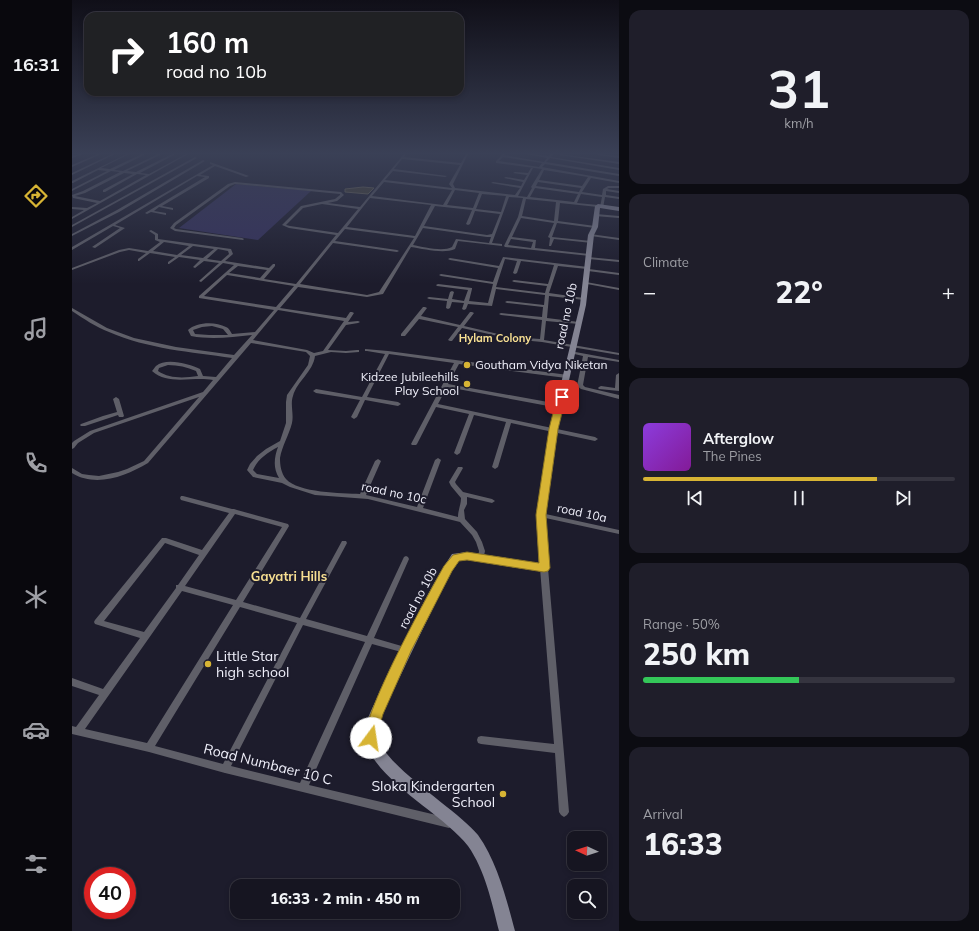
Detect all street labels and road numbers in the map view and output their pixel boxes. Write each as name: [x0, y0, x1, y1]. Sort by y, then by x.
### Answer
street label: road no 10b: [551, 281, 580, 350]
street label: road no 10c: [360, 478, 428, 507]
street label: road 10a: [556, 500, 608, 525]
street label: road no 10b: [395, 565, 440, 631]
street label: Road Numbaer 10 C: [202, 739, 334, 789]

